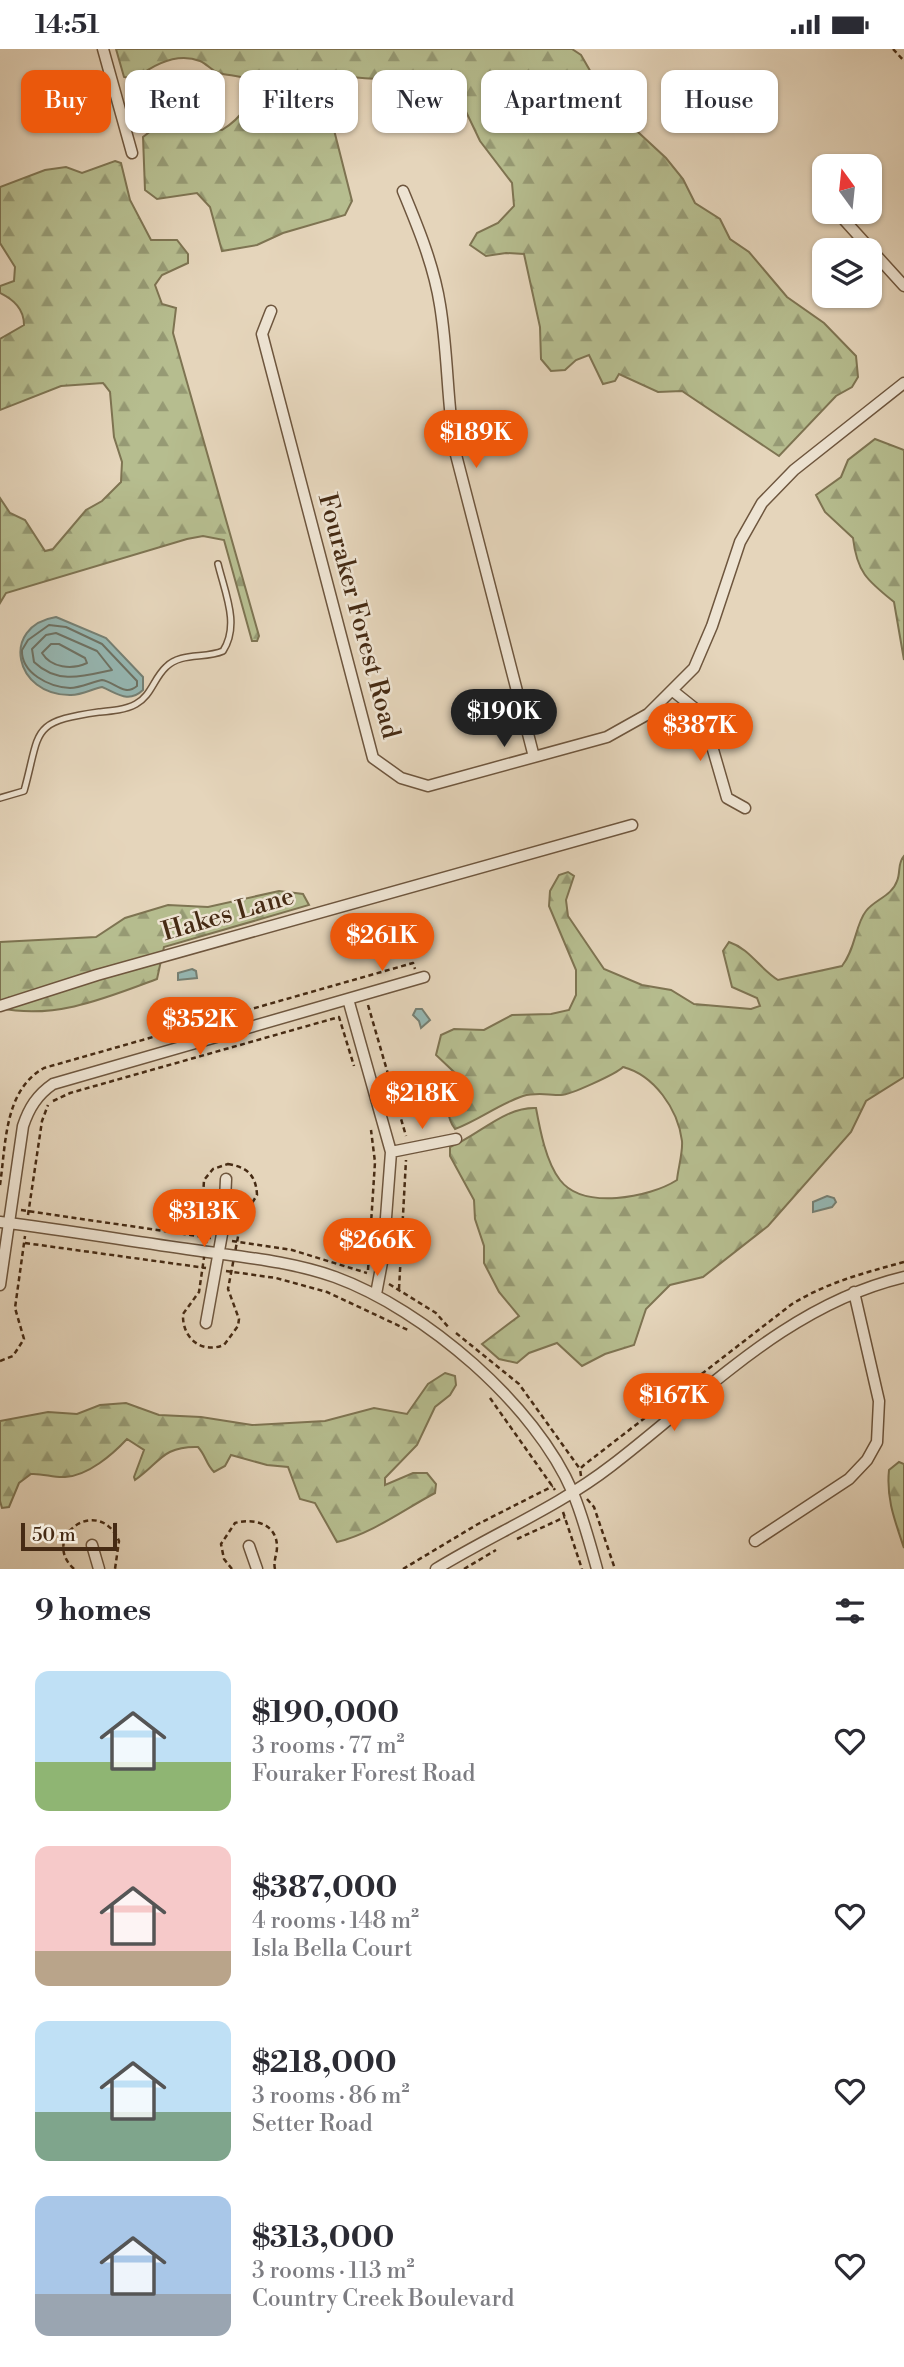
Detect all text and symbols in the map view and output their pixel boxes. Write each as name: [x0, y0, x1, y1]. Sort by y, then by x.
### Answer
text: 14:51: [35, 9, 99, 41]
chip: Buy: [21, 70, 111, 133]
chip: Rent: [125, 70, 225, 133]
chip: Filters: [239, 70, 358, 133]
chip: New: [372, 70, 467, 133]
chip: Apartment: [481, 70, 647, 133]
chip: House: [661, 70, 778, 133]
north arrow: [812, 154, 882, 224]
map controls: [812, 154, 882, 308]
button: layers: [812, 238, 882, 308]
pin: $189K: [427, 411, 525, 470]
text: $189K: [440, 419, 512, 447]
street label: Fouraker Forest Road: [311, 490, 407, 742]
pin: $190K: [455, 689, 553, 749]
text: $190K: [467, 698, 541, 726]
pin: $387K: [651, 703, 749, 763]
text: $387K: [663, 712, 737, 740]
street label: Hakes Lane: [158, 880, 298, 948]
pin: $261K: [333, 913, 431, 973]
text: $261K: [346, 922, 418, 950]
pin: $352K: [151, 997, 249, 1057]
text: $352K: [163, 1006, 237, 1034]
pin: $218K: [373, 1072, 471, 1131]
text: $218K: [386, 1080, 458, 1108]
pin: $313K: [155, 1189, 253, 1249]
text: $313K: [169, 1198, 239, 1226]
pin: $266K: [328, 1219, 426, 1278]
text: $266K: [339, 1227, 415, 1255]
pin: $167K: [625, 1373, 723, 1433]
text: $167K: [639, 1382, 709, 1410]
scale bar: [21, 1520, 117, 1552]
text: 50 m: [32, 1523, 76, 1547]
text: 9 homes: [35, 1592, 151, 1630]
icon: filters: [831, 1592, 869, 1630]
text: $190,000: [252, 1694, 399, 1732]
icon: home: [91, 1699, 175, 1783]
icon: heart: [831, 1722, 869, 1760]
text: 3 rooms · 77 m²: [252, 1732, 405, 1760]
text: Fouraker Forest Road: [252, 1760, 475, 1788]
text: $387,000: [252, 1869, 397, 1907]
icon: home: [91, 1874, 175, 1958]
icon: heart: [831, 1897, 869, 1935]
text: 4 rooms · 148 m²: [252, 1907, 419, 1935]
text: Isla Bella Court: [252, 1935, 412, 1963]
text: $218,000: [252, 2044, 397, 2082]
icon: home: [91, 2049, 175, 2133]
icon: heart: [831, 2072, 869, 2110]
text: 3 rooms · 86 m²: [252, 2082, 409, 2110]
text: Setter Road: [252, 2110, 373, 2138]
text: $313,000: [252, 2219, 394, 2257]
icon: home: [91, 2224, 175, 2308]
icon: heart: [831, 2247, 869, 2285]
text: 3 rooms · 113 m²: [252, 2257, 415, 2285]
text: Country Creek Boulevard: [252, 2285, 514, 2313]

